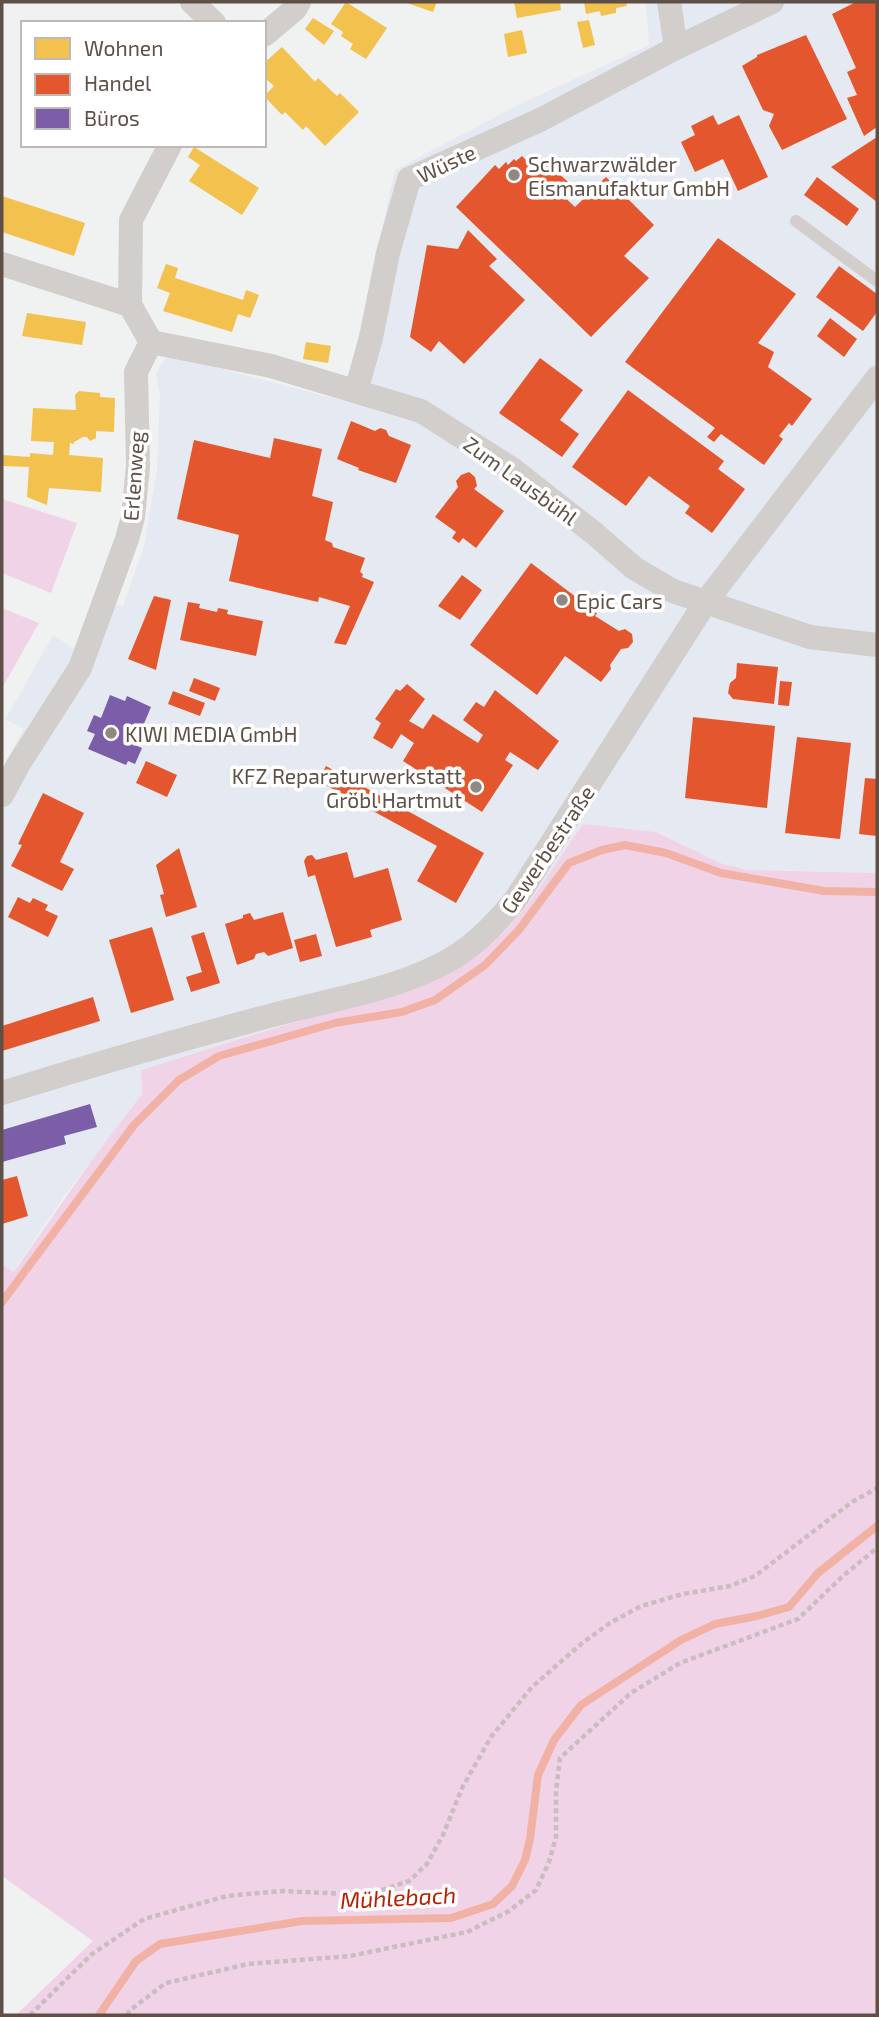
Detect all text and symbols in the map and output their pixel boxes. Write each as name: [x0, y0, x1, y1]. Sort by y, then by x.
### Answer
legend: [21, 21, 266, 147]
text: Wohnen: [84, 35, 163, 60]
text: Handel: [84, 70, 152, 95]
text: Büros: [84, 105, 140, 130]
street label: Wüste: [413, 139, 479, 187]
place label: Schwarzwälder Eismanufaktur GmbH: [528, 151, 730, 200]
marker: Schwarzwälder Eismanufaktur GmbH: [506, 167, 522, 183]
street label: Erlenweg: [117, 430, 149, 522]
street label: Zum Lausbühl: [459, 430, 583, 530]
place label: Epic Cars: [576, 588, 663, 613]
marker: Epic Cars: [554, 592, 570, 608]
place label: KIWI MEDIA GmbH: [125, 721, 297, 746]
marker: KIWI MEDIA GmbH: [103, 725, 119, 741]
place label: KFZ Reparaturwerkstatt Gröbl Hartmut: [232, 763, 462, 812]
marker: KFZ Reparaturwerkstatt Gröbl Hartmut: [468, 779, 484, 795]
street label: Gewerbestraße: [495, 780, 599, 918]
water label: Mühlebach: [339, 1880, 457, 1914]

